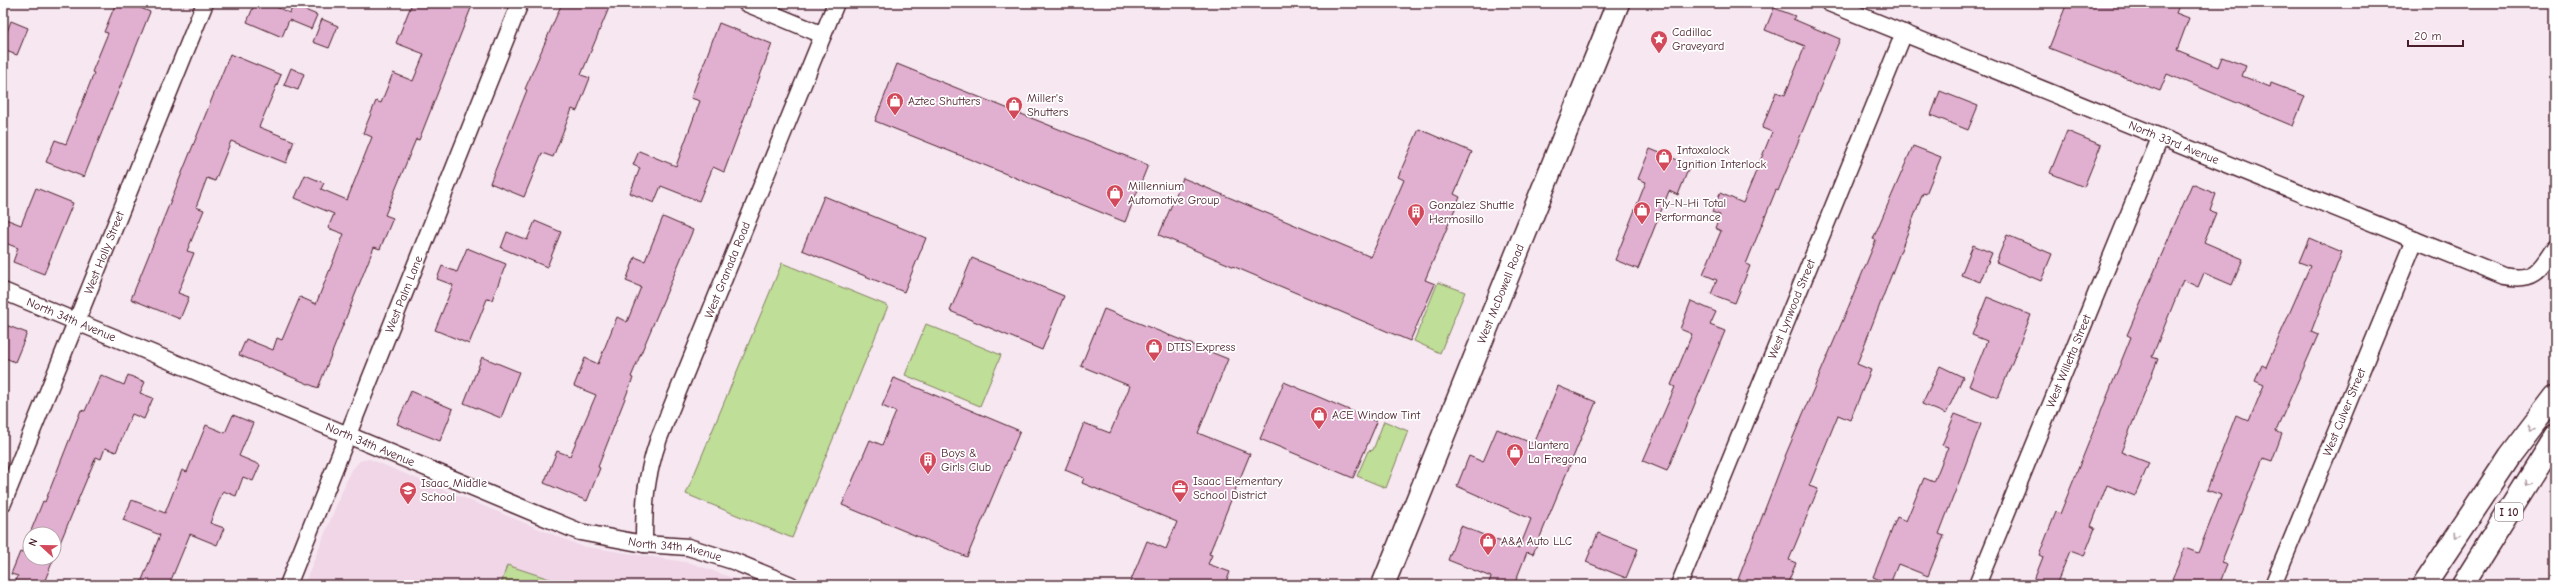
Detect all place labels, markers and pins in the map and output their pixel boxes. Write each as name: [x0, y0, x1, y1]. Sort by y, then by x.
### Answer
place label: Cadillac Graveyard: [1672, 25, 1724, 53]
place icon: Cadillac Graveyard: [1649, 29, 1669, 54]
shop icon: Aztec Shutters: [885, 91, 905, 116]
place label: Miller's Shutters: [1027, 91, 1068, 119]
place label: Aztec Shutters: [908, 94, 981, 108]
shop icon: Miller's Shutters: [1004, 95, 1024, 120]
place label: Intoxalock Ignition Interlock: [1677, 143, 1767, 171]
shop icon: Intoxalock Ignition Interlock: [1654, 147, 1674, 172]
place label: Millennium Automotive Group: [1128, 179, 1220, 207]
shop icon: Millennium Automotive Group: [1105, 183, 1125, 208]
place label: Fly-N-Hi Total Performance: [1655, 196, 1726, 224]
place label: Gonzalez Shuttle Hermosillo: [1429, 198, 1514, 226]
shop icon: Fly-N-Hi Total Performance: [1632, 200, 1652, 225]
building icon: Gonzalez Shuttle Hermosillo: [1406, 202, 1426, 227]
shop icon: DTIS Express: [1144, 337, 1164, 362]
place label: DTIS Express: [1167, 340, 1235, 354]
shop icon: ACE Window Tint: [1309, 405, 1329, 430]
place label: ACE Window Tint: [1332, 408, 1421, 422]
place label: Llantera La Fregona: [1528, 438, 1587, 466]
shop icon: Llantera La Fregona: [1505, 442, 1525, 467]
place label: Boys & Girls Club: [941, 446, 991, 474]
building icon: Boys & Girls Club: [918, 450, 938, 475]
place label: Isaac Elementary School District: [1193, 474, 1283, 502]
place label: Isaac Middle School: [421, 476, 487, 504]
office icon: Isaac Elementary School District: [1170, 478, 1190, 503]
school or university icon: Isaac Middle School: [398, 480, 418, 505]
shop icon: A&A Auto LLC: [1478, 531, 1498, 556]
place label: A&A Auto LLC: [1501, 534, 1572, 548]

